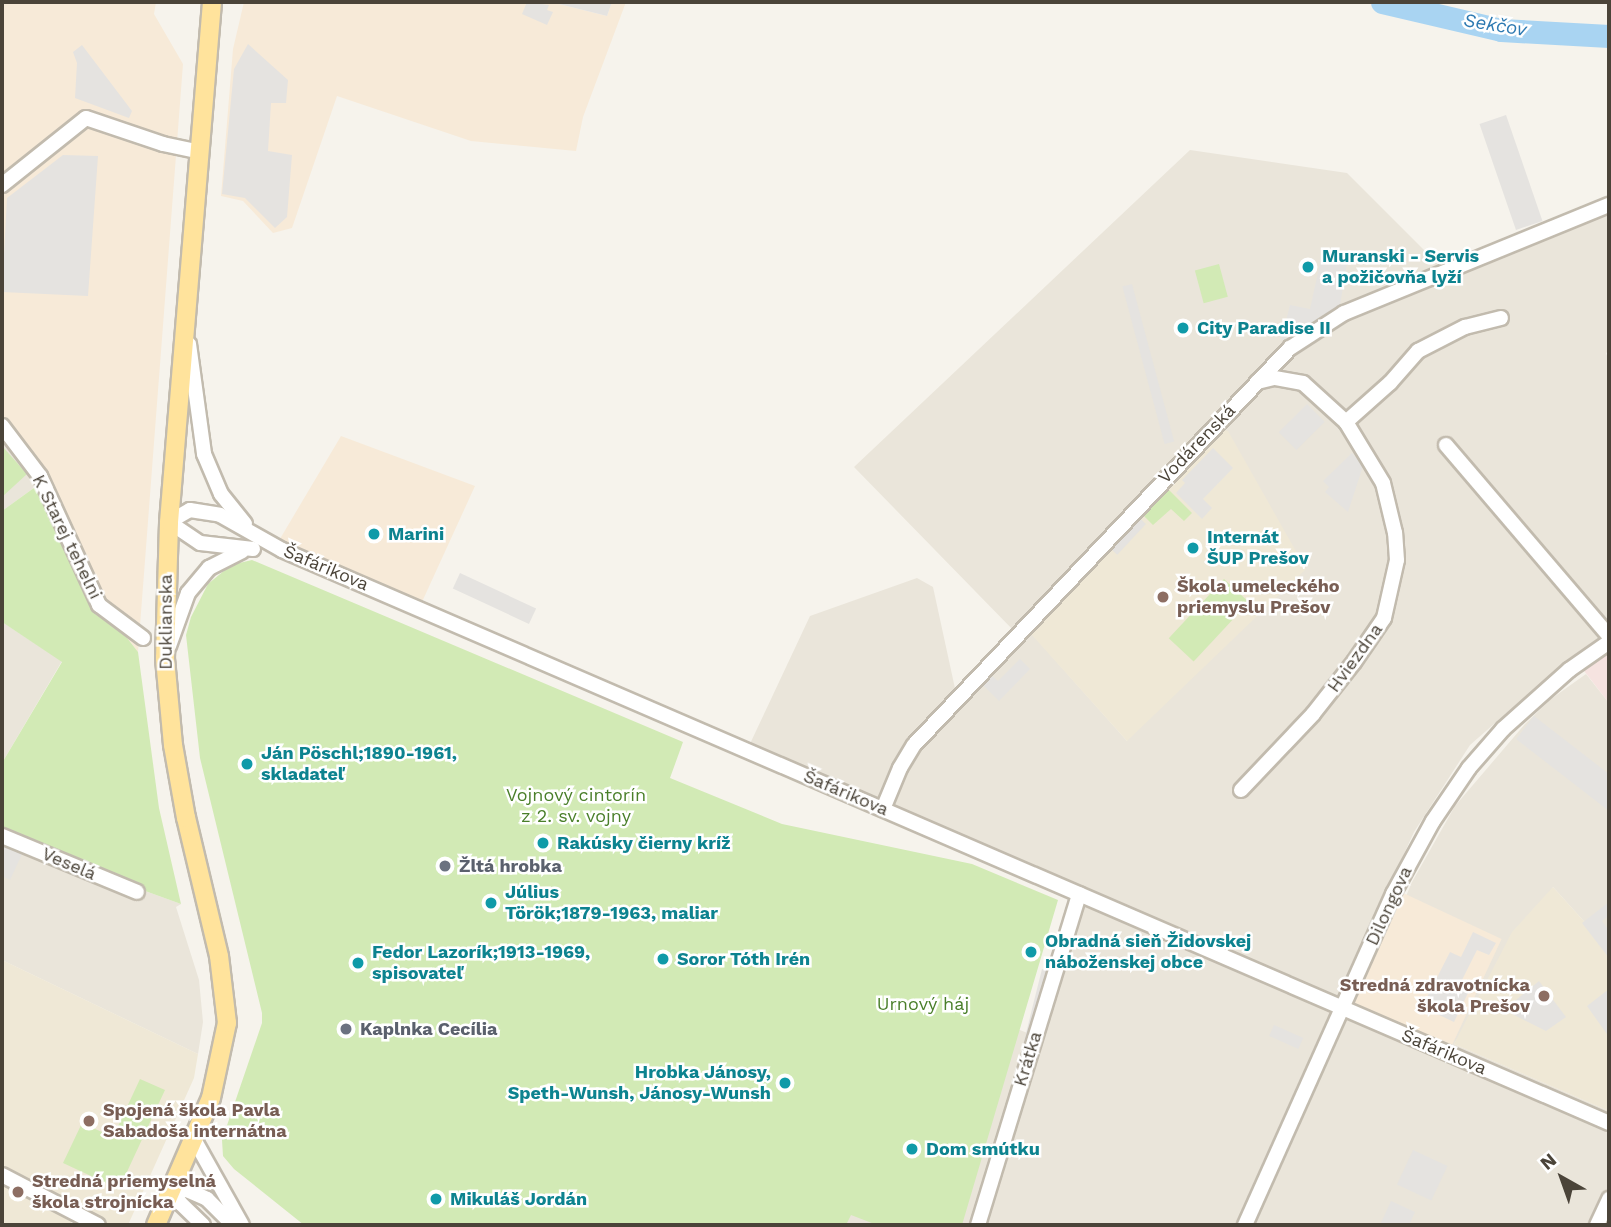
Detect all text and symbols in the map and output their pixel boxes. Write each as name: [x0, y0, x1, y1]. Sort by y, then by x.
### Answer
water label: Sekčov: [1462, 9, 1528, 41]
place label: Muranski - Servis a požičovňa lyží: [1322, 246, 1479, 288]
marker: Muranski - Servis a požičovňa lyží: [1300, 259, 1316, 275]
place label: City Paradise II: [1197, 317, 1331, 339]
marker: City Paradise II: [1175, 320, 1191, 336]
street label: Vodárenská: [1154, 400, 1240, 488]
street label: K Starej tehelni: [27, 471, 107, 603]
place label: Marini: [388, 523, 444, 545]
marker: Marini: [366, 526, 382, 542]
place label: Internát ŠUP Prešov: [1207, 527, 1309, 570]
street label: Šafárikova: [280, 540, 372, 596]
marker: Internát ŠUP Prešov: [1185, 540, 1201, 556]
street label: Duklianska: [155, 574, 177, 670]
place label: Škola umeleckého priemyslu Prešov: [1177, 576, 1340, 618]
marker: Škola umeleckého priemyslu Prešov: [1155, 589, 1171, 605]
street label: Hviezdna: [1323, 619, 1387, 697]
place label: Ján Pöschl;1890-1961, skladateľ: [261, 743, 457, 786]
marker: Ján Pöschl;1890-1961, skladateľ: [239, 756, 255, 772]
street label: Šafárikova: [800, 765, 892, 821]
park label: Vojnový cintorín z 2. sv. vojny: [506, 785, 646, 828]
place label: Rakúsky čierny kríž: [557, 832, 731, 854]
marker: Rakúsky čierny kríž: [535, 835, 551, 851]
street label: Veselá: [39, 843, 99, 885]
place label: Žltá hrobka: [459, 855, 562, 877]
marker: Žltá hrobka: [437, 858, 453, 874]
street label: Dilongova: [1361, 863, 1417, 949]
place label: Július Török;1879-1963, maliar: [505, 882, 718, 924]
marker: Július Török;1879-1963, maliar: [483, 895, 499, 911]
place label: Obradná sieň Židovskej náboženskej obce: [1045, 931, 1251, 974]
place label: Fedor Lazorík;1913-1969, spisovateľ: [372, 942, 591, 984]
marker: Obradná sieň Židovskej náboženskej obce: [1023, 944, 1039, 960]
place label: Soror Tóth Irén: [677, 948, 811, 970]
marker: Soror Tóth Irén: [655, 951, 671, 967]
marker: Fedor Lazorík;1913-1969, spisovateľ: [350, 955, 366, 971]
place label: Stredná zdravotnícka škola Prešov: [1340, 975, 1530, 1018]
marker: Stredná zdravotnícka škola Prešov: [1536, 988, 1552, 1004]
park label: Urnový háj: [877, 993, 969, 1015]
place label: Kaplnka Cecília: [360, 1018, 497, 1040]
marker: Kaplnka Cecília: [338, 1021, 354, 1037]
street label: Šafárikova: [1398, 1024, 1490, 1080]
street label: Krátka: [1009, 1029, 1047, 1089]
place label: Hrobka Jánosy, Speth-Wunsh, Jánosy-Wunsh: [507, 1062, 771, 1104]
marker: Hrobka Jánosy, Speth-Wunsh, Jánosy-Wunsh: [777, 1075, 793, 1091]
place label: Spojená škola Pavla Sabadoša internátna: [103, 1100, 287, 1142]
marker: Spojená škola Pavla Sabadoša internátna: [81, 1113, 97, 1129]
place label: Dom smútku: [926, 1138, 1040, 1160]
marker: Dom smútku: [904, 1141, 920, 1157]
north arrow: [1527, 1143, 1597, 1213]
text: N: [1535, 1148, 1561, 1175]
place label: Stredná priemyselná škola strojnícka: [32, 1171, 216, 1214]
marker: Stredná priemyselná škola strojnícka: [10, 1184, 26, 1200]
place label: Mikuláš Jordán: [450, 1188, 587, 1210]
marker: Mikuláš Jordán: [428, 1191, 444, 1207]

